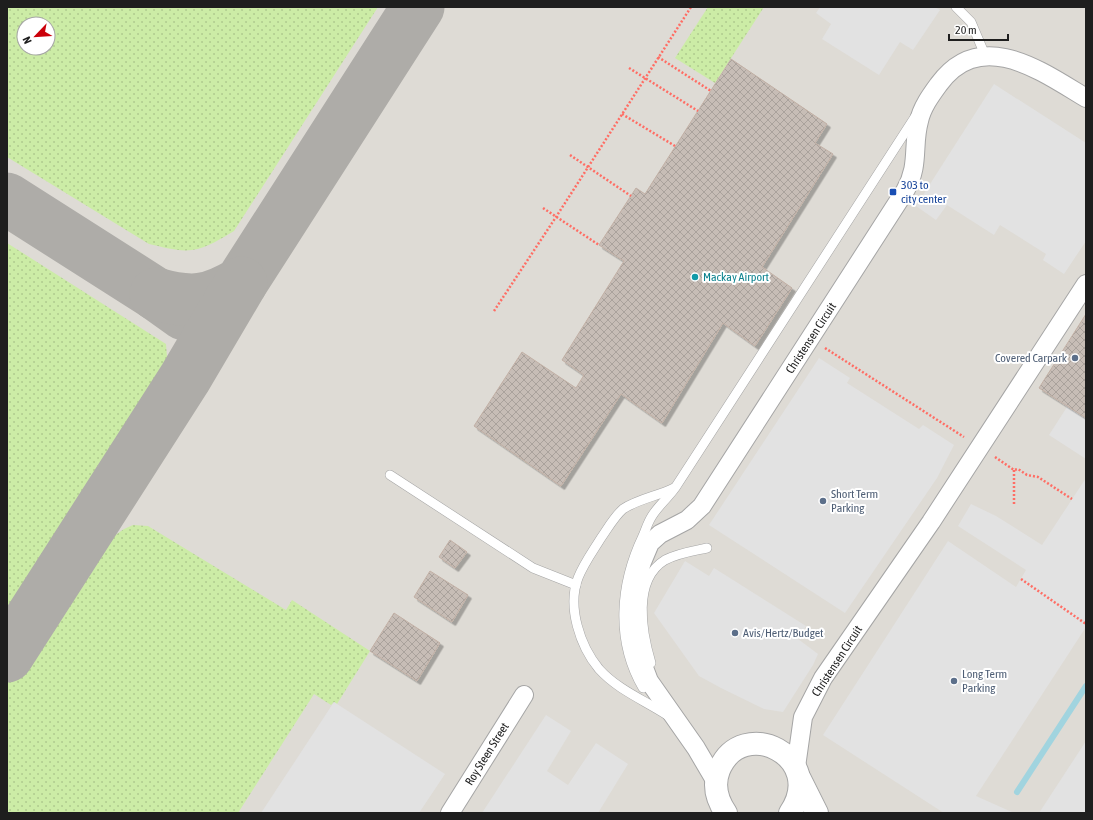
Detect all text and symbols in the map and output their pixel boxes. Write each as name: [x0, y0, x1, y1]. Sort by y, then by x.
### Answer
north arrow: [16, 16, 56, 56]
scale bar: [949, 16, 1008, 42]
text: 20 m: [955, 23, 977, 37]
text: N: [20, 35, 34, 46]
place label: 303 to city center: [901, 178, 947, 206]
marker: 303 to city center: [888, 187, 898, 197]
place label: Mackay Airport: [703, 270, 769, 284]
marker: Mackay Airport: [690, 272, 700, 282]
street label: Christensen Circuit: [783, 299, 839, 376]
place label: Covered Carpark: [995, 351, 1068, 365]
marker: Covered Carpark: [1070, 353, 1080, 363]
place label: Short Term Parking: [831, 487, 878, 515]
marker: Short Term Parking: [818, 496, 828, 506]
street label: Christensen Circuit: [809, 622, 865, 699]
place label: Avis/Hertz/Budget: [743, 626, 824, 640]
marker: Avis/Hertz/Budget: [730, 628, 740, 638]
place label: Long Term Parking: [962, 667, 1007, 695]
marker: Long Term Parking: [949, 676, 959, 686]
street label: Roy Steen Street: [462, 720, 512, 788]

